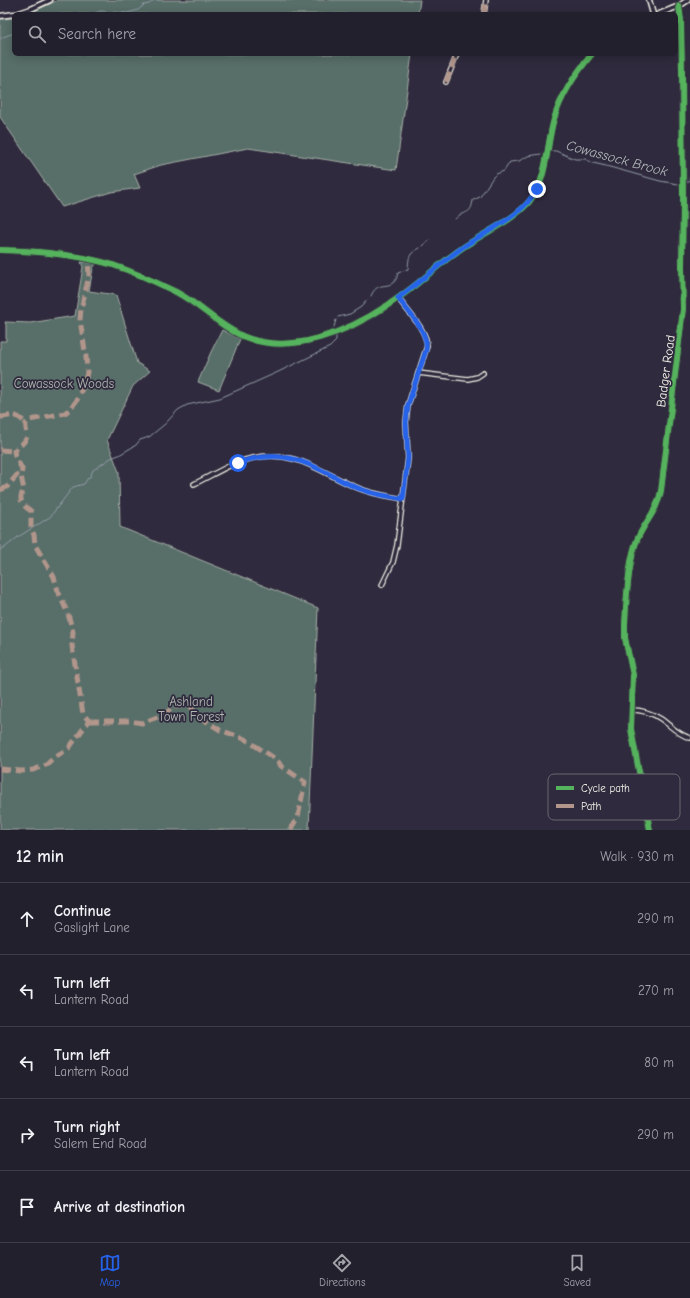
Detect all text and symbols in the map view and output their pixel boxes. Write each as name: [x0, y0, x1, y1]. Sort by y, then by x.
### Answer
search box: [12, 12, 678, 56]
icon: search: [26, 23, 48, 45]
text: Search here: [58, 25, 136, 43]
water label: Cowassock Brook: [564, 137, 670, 180]
route end: [528, 180, 546, 198]
street label: Badger Road: [653, 334, 678, 408]
park label: Cowassock Woods: [14, 376, 114, 391]
route start: [229, 454, 247, 472]
park label: Ashland Town Forest: [158, 694, 225, 724]
legend: [548, 774, 680, 820]
text: Cycle path: [581, 782, 630, 795]
text: Path: [581, 800, 602, 813]
text: 12 min: [16, 847, 64, 866]
text: Walk · 930 m: [600, 849, 674, 864]
text: Continue: [54, 902, 111, 920]
icon: ahead: [16, 908, 38, 930]
text: 290 m: [637, 911, 674, 926]
text: Gaslight Lane: [54, 920, 130, 935]
text: Turn left: [54, 974, 110, 992]
icon: left: [16, 980, 38, 1002]
text: 270 m: [638, 983, 674, 998]
text: Lantern Road: [54, 992, 129, 1007]
text: Turn left: [54, 1046, 110, 1064]
icon: left: [16, 1052, 38, 1074]
text: 80 m: [644, 1055, 674, 1070]
text: Lantern Road: [54, 1064, 129, 1079]
text: Turn right: [54, 1118, 120, 1136]
icon: right: [16, 1124, 38, 1146]
text: 290 m: [637, 1127, 674, 1142]
text: Salem End Road: [54, 1136, 147, 1151]
icon: arrive: [16, 1196, 38, 1218]
text: Arrive at destination: [54, 1198, 185, 1216]
tab: Map: [99, 1252, 121, 1289]
tab: Directions: [319, 1252, 366, 1289]
tab: Saved: [564, 1252, 591, 1289]

